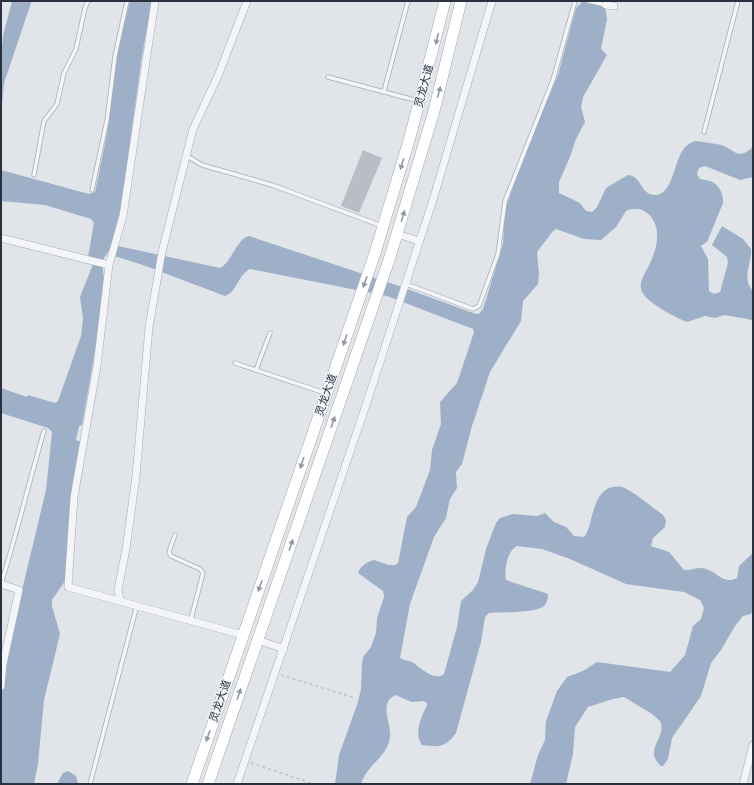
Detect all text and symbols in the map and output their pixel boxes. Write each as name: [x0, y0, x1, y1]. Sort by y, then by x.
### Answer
one-way arrow: [433, 33, 439, 45]
street label: 灵龙大道: [412, 63, 436, 109]
one-way arrow: [436, 85, 442, 97]
one-way arrow: [399, 159, 405, 171]
one-way arrow: [400, 210, 406, 222]
one-way arrow: [362, 277, 368, 289]
one-way arrow: [342, 335, 348, 347]
street label: 灵龙大道: [313, 372, 339, 418]
one-way arrow: [330, 415, 336, 427]
one-way arrow: [299, 458, 305, 470]
one-way arrow: [288, 538, 294, 550]
one-way arrow: [257, 581, 263, 593]
street label: 灵龙大道: [207, 678, 233, 724]
one-way arrow: [236, 688, 242, 700]
one-way arrow: [205, 730, 211, 742]

